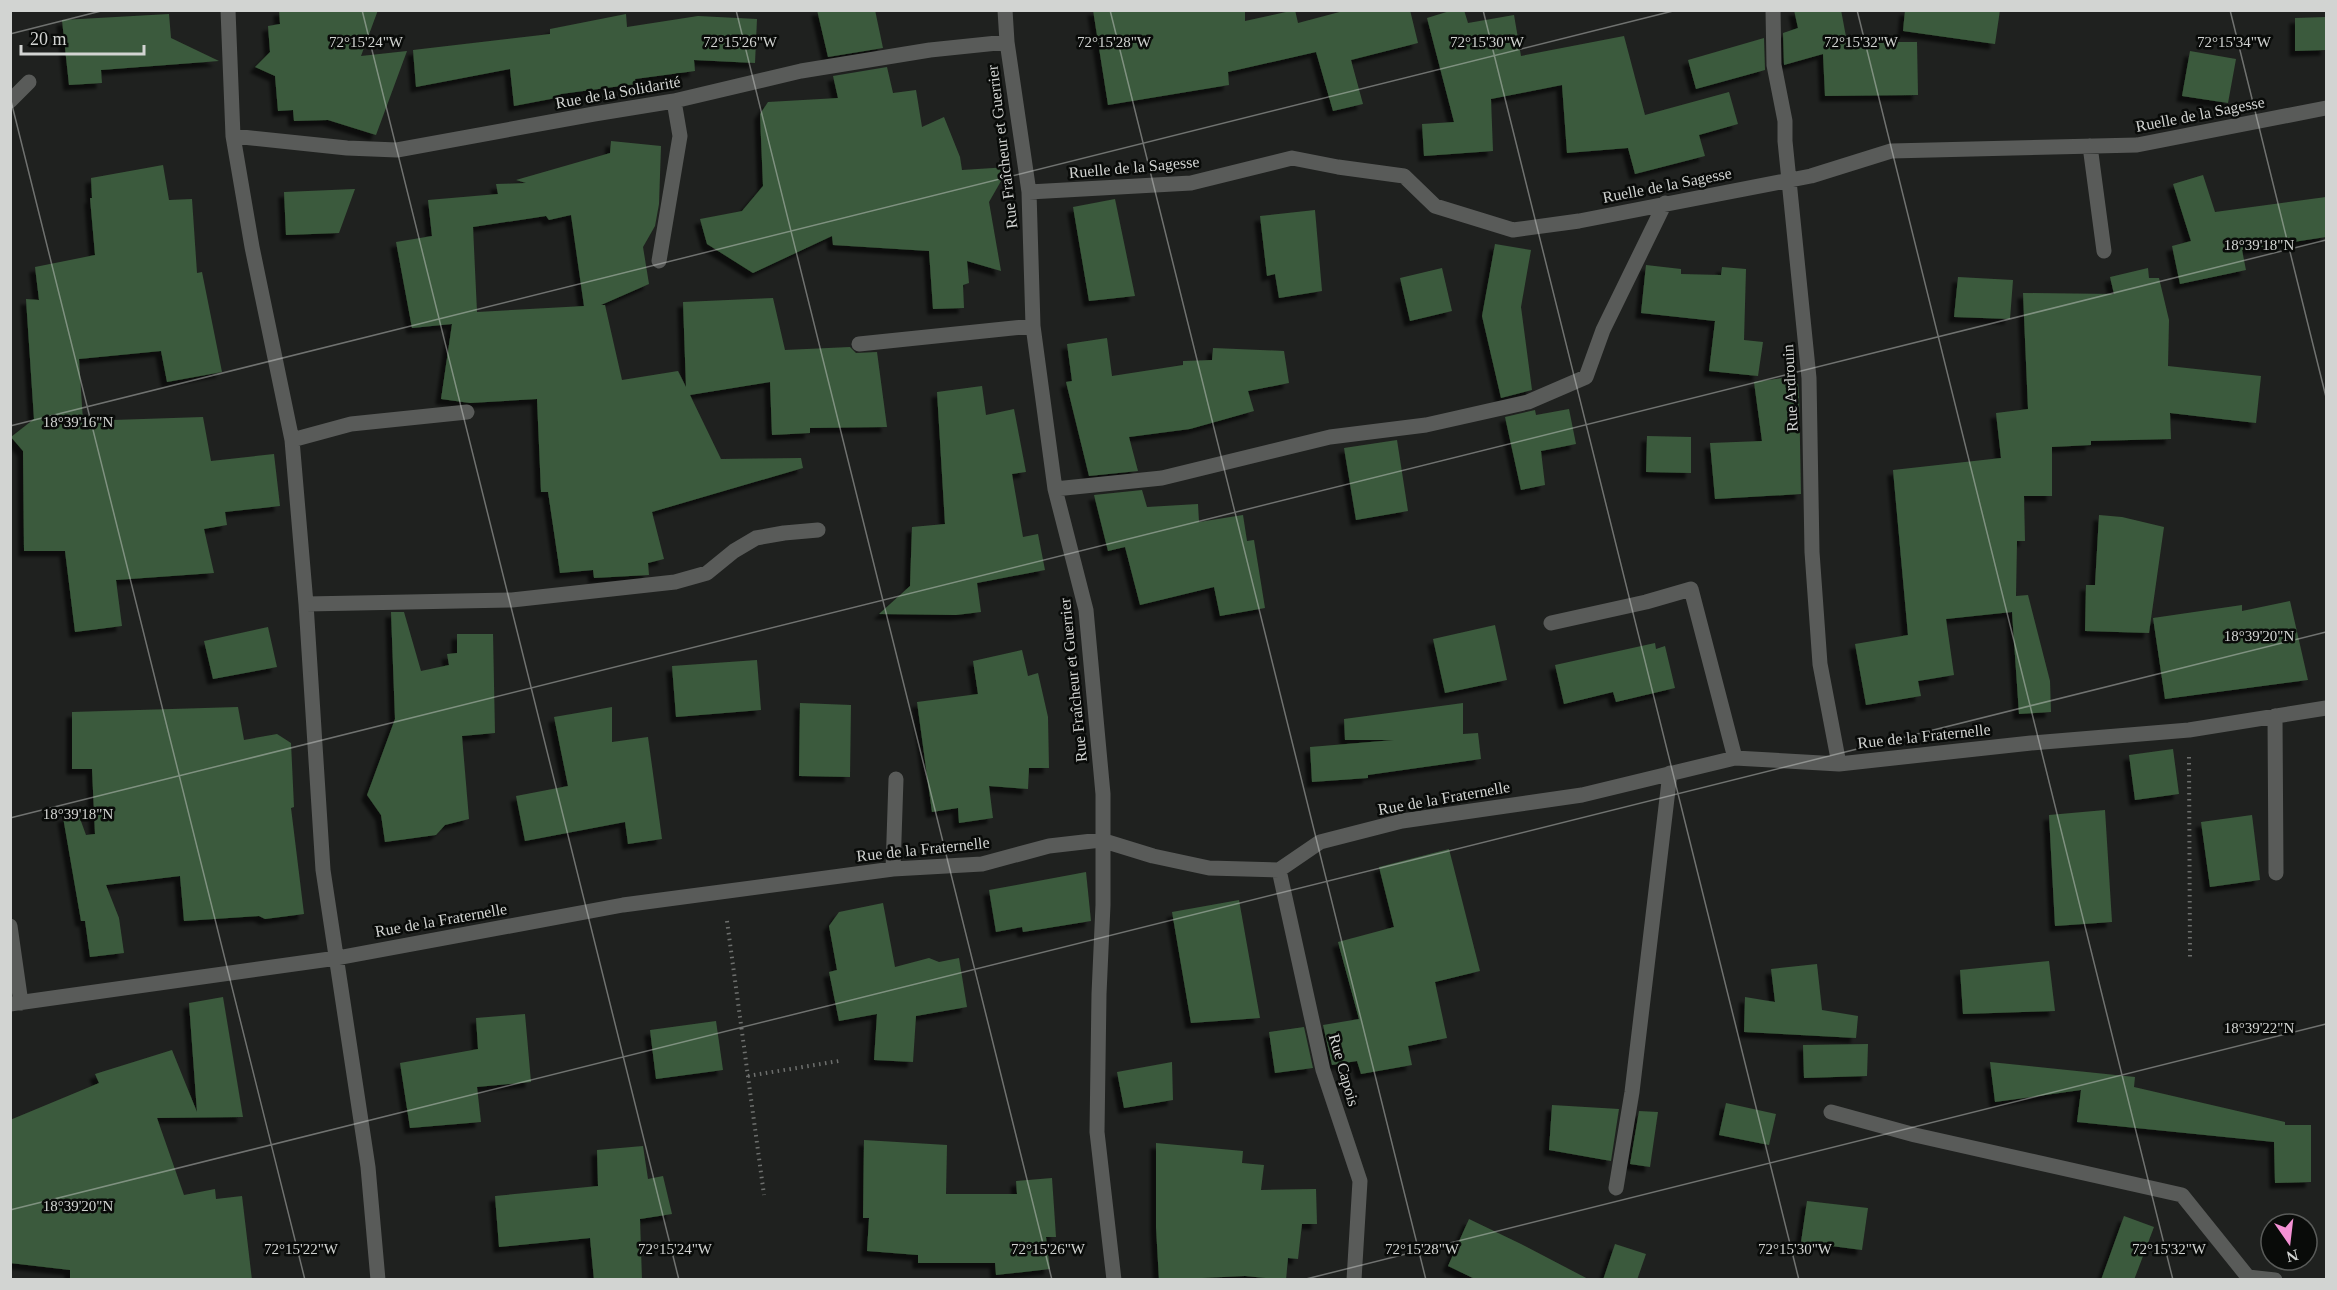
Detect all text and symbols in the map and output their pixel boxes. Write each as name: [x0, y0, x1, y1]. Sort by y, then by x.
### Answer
scale bar: [21, 18, 144, 56]
text: 20 m: [30, 29, 67, 49]
text: 72°15'24"W: [329, 34, 404, 50]
text: 72°15'26"W: [703, 34, 778, 50]
text: 72°15'28"W: [1077, 34, 1152, 50]
text: 72°15'30"W: [1450, 34, 1525, 50]
text: 72°15'32"W: [1824, 34, 1899, 50]
text: 72°15'34"W: [2197, 34, 2272, 50]
street label: Rue Fraîcheur et Guerrier: [983, 64, 1020, 230]
street label: Rue de la Solidarité: [554, 73, 682, 111]
street label: Ruelle de la Sagesse: [2134, 93, 2266, 136]
street label: Ruelle de la Sagesse: [1068, 153, 1200, 182]
street label: Ruelle de la Sagesse: [1601, 164, 1733, 207]
text: 18°39'18"N: [2224, 237, 2294, 253]
street label: Rue Ardrouin: [1779, 344, 1801, 432]
text: 18°39'16"N: [43, 414, 113, 430]
street label: Rue Fraîcheur et Guerrier: [1056, 596, 1090, 763]
text: 18°39'20"N: [2224, 628, 2294, 644]
street label: Rue de la Fraternelle: [1857, 721, 1991, 751]
street label: Rue de la Fraternelle: [1377, 778, 1511, 818]
text: 18°39'18"N: [43, 806, 113, 822]
street label: Rue de la Fraternelle: [856, 834, 990, 864]
street label: Rue de la Fraternelle: [374, 900, 508, 940]
text: 18°39'22"N: [2224, 1020, 2294, 1036]
street label: Rue Capois: [1325, 1032, 1362, 1108]
text: 18°39'20"N: [43, 1198, 113, 1214]
north arrow: [2259, 1212, 2319, 1272]
text: 72°15'22"W: [264, 1241, 339, 1257]
text: 72°15'24"W: [638, 1241, 713, 1257]
text: 72°15'26"W: [1011, 1241, 1086, 1257]
text: 72°15'28"W: [1385, 1241, 1460, 1257]
text: 72°15'30"W: [1758, 1241, 1833, 1257]
text: 72°15'32"W: [2132, 1241, 2207, 1257]
text: N: [2284, 1246, 2300, 1266]

